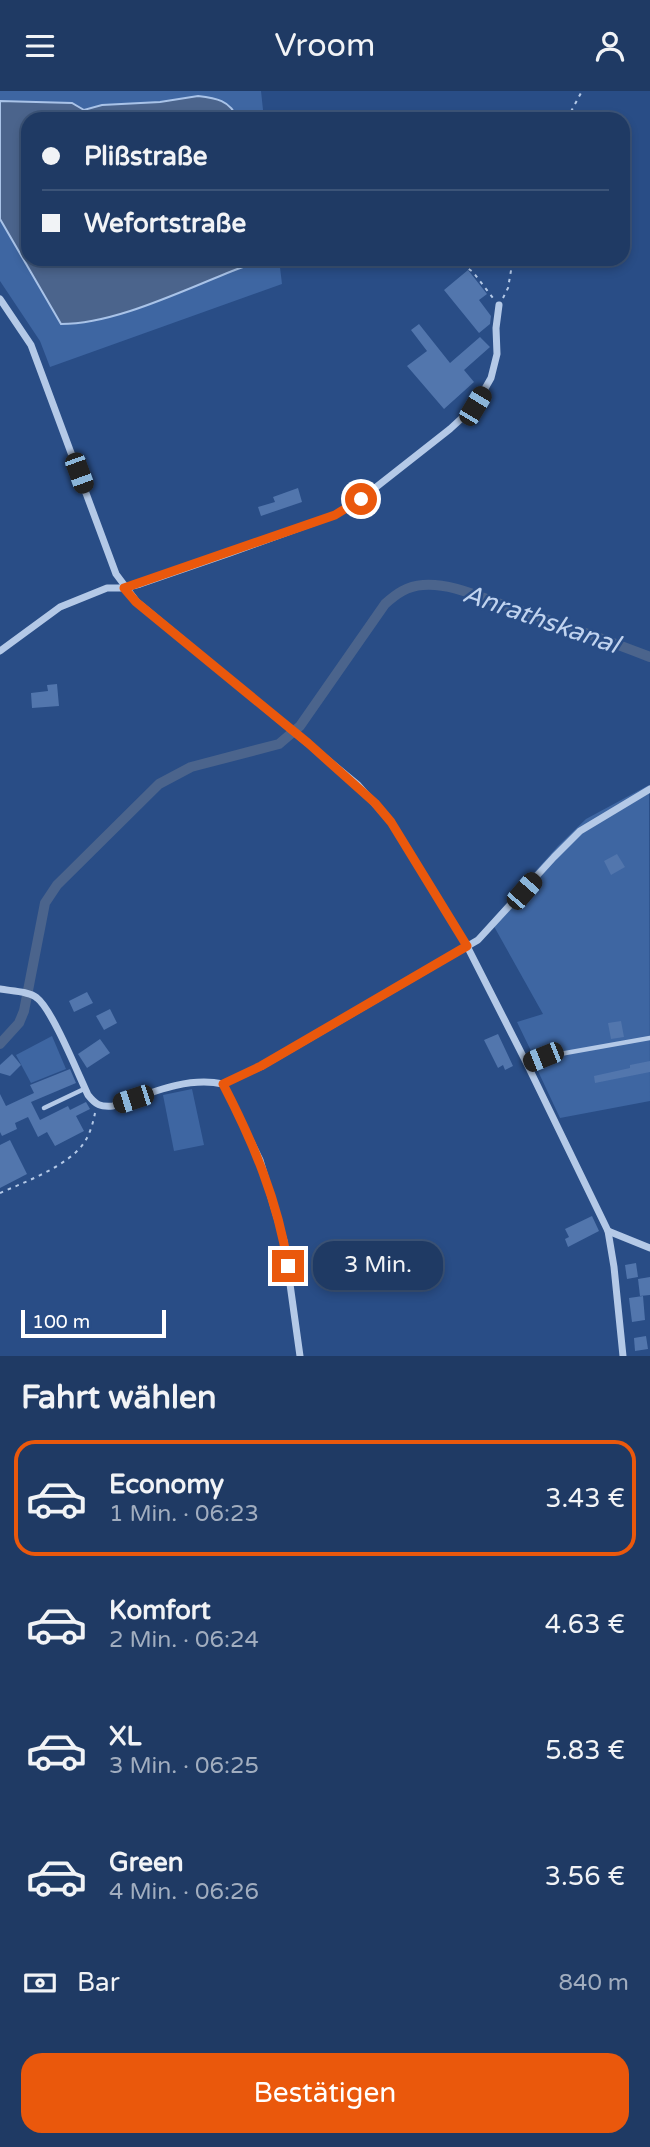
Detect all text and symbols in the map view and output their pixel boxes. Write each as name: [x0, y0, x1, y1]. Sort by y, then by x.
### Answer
icon: menu: [21, 27, 59, 65]
text: Vroom: [275, 27, 375, 65]
icon: person: [591, 27, 629, 65]
text: Plißstraße: [84, 141, 207, 172]
text: Wefortstraße: [84, 208, 246, 239]
car: [456, 383, 495, 429]
car: [62, 450, 97, 496]
route start: [345, 483, 377, 515]
water label: Anrathskanal: [459, 578, 626, 661]
car: [503, 868, 546, 914]
car: [520, 1039, 567, 1075]
car: [110, 1083, 157, 1115]
callout: 3 Min.: [312, 1241, 442, 1291]
route end: [272, 1250, 304, 1282]
text: 3 Min.: [344, 1251, 412, 1279]
scale bar: [21, 1307, 166, 1339]
text: 100 m: [32, 1311, 90, 1333]
text: Fahrt wählen: [21, 1379, 217, 1417]
icon: car: [25, 1467, 88, 1530]
text: Economy: [109, 1469, 224, 1500]
text: 3.43 €: [545, 1483, 625, 1514]
text: 1 Min. · 06:23: [109, 1500, 259, 1528]
icon: car: [25, 1593, 88, 1656]
text: Komfort: [109, 1595, 211, 1626]
text: 4.63 €: [545, 1609, 625, 1640]
text: 2 Min. · 06:24: [109, 1626, 259, 1654]
icon: car: [25, 1719, 88, 1782]
text: XL: [109, 1721, 141, 1752]
text: 5.83 €: [545, 1735, 625, 1766]
text: 3 Min. · 06:25: [109, 1752, 259, 1780]
icon: car: [25, 1845, 88, 1908]
text: Green: [109, 1847, 184, 1878]
text: 3.56 €: [545, 1861, 625, 1892]
text: 4 Min. · 06:26: [109, 1878, 259, 1906]
icon: cash: [21, 1964, 59, 2002]
text: Bar: [77, 1967, 120, 1998]
text: 840 m: [559, 1969, 629, 1997]
button: Bestätigen: [21, 2053, 629, 2133]

